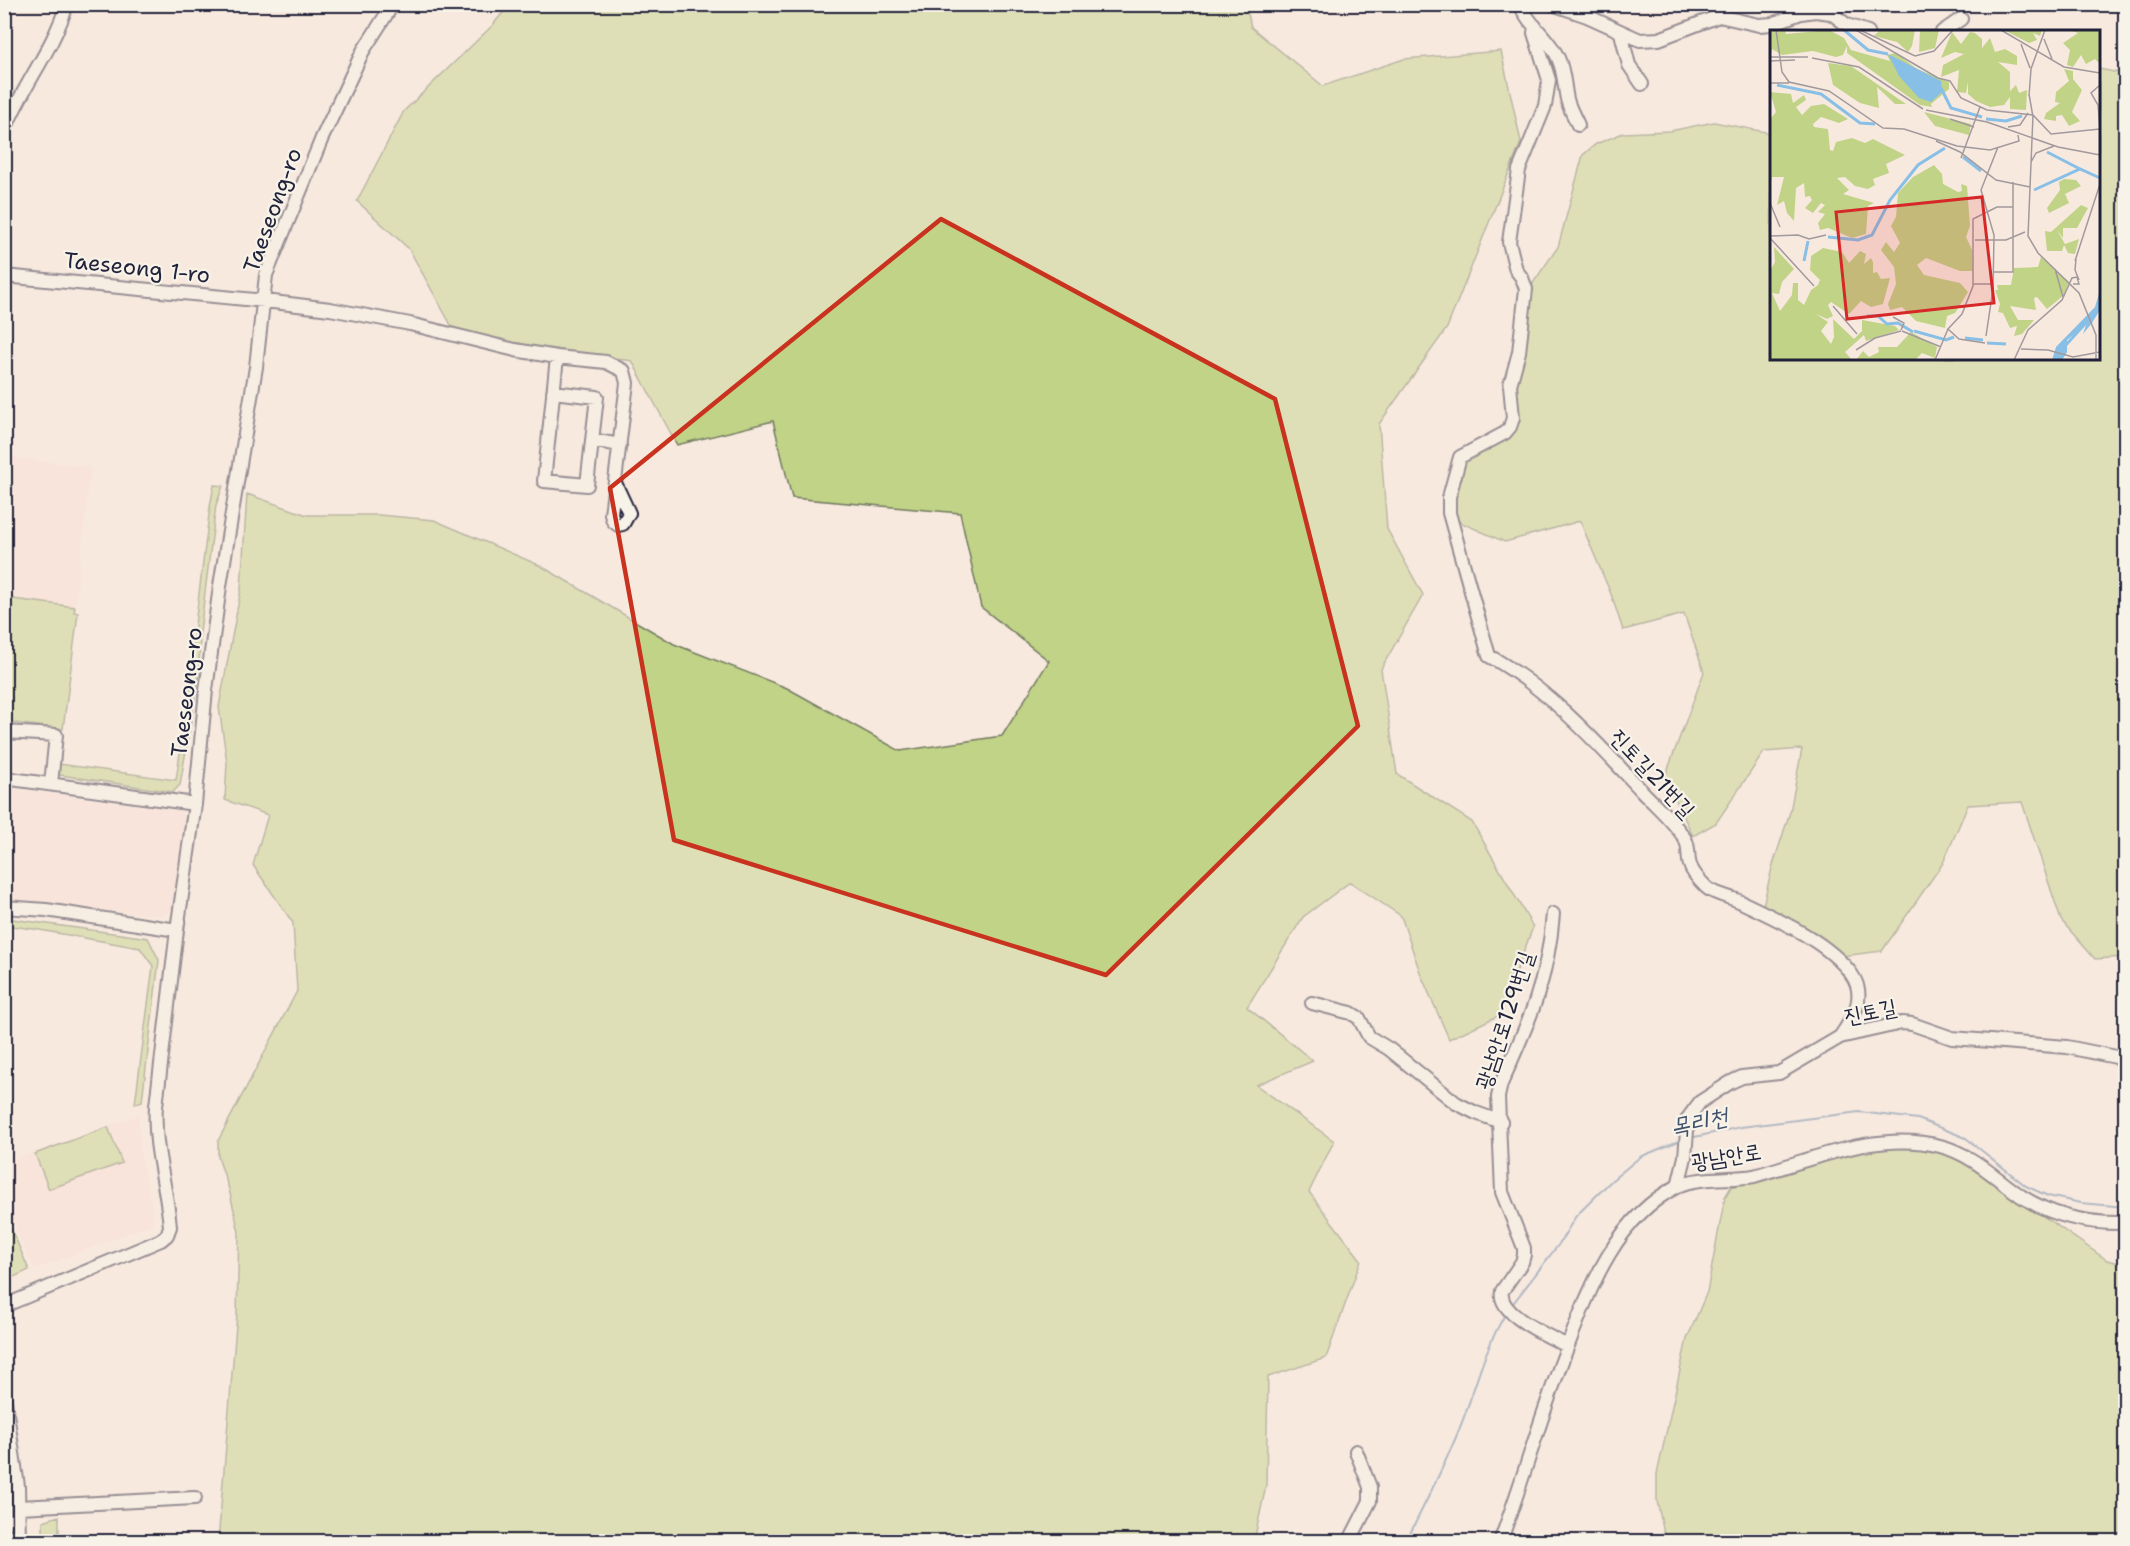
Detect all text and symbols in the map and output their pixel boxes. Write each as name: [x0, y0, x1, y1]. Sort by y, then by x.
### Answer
inset map: [1770, 30, 2100, 360]
street label: Taeseong-ro: [237, 144, 308, 276]
street label: Taeseong 1-ro: [62, 245, 211, 290]
street label: Taeseong-ro: [164, 626, 209, 759]
street label: 진토길21번길: [1604, 722, 1702, 824]
street label: 광남안로129번길: [1468, 947, 1541, 1093]
street label: 진토길: [1841, 992, 1899, 1031]
water label: 목리천: [1667, 1100, 1733, 1144]
street label: 광남안로: [1689, 1137, 1763, 1176]

